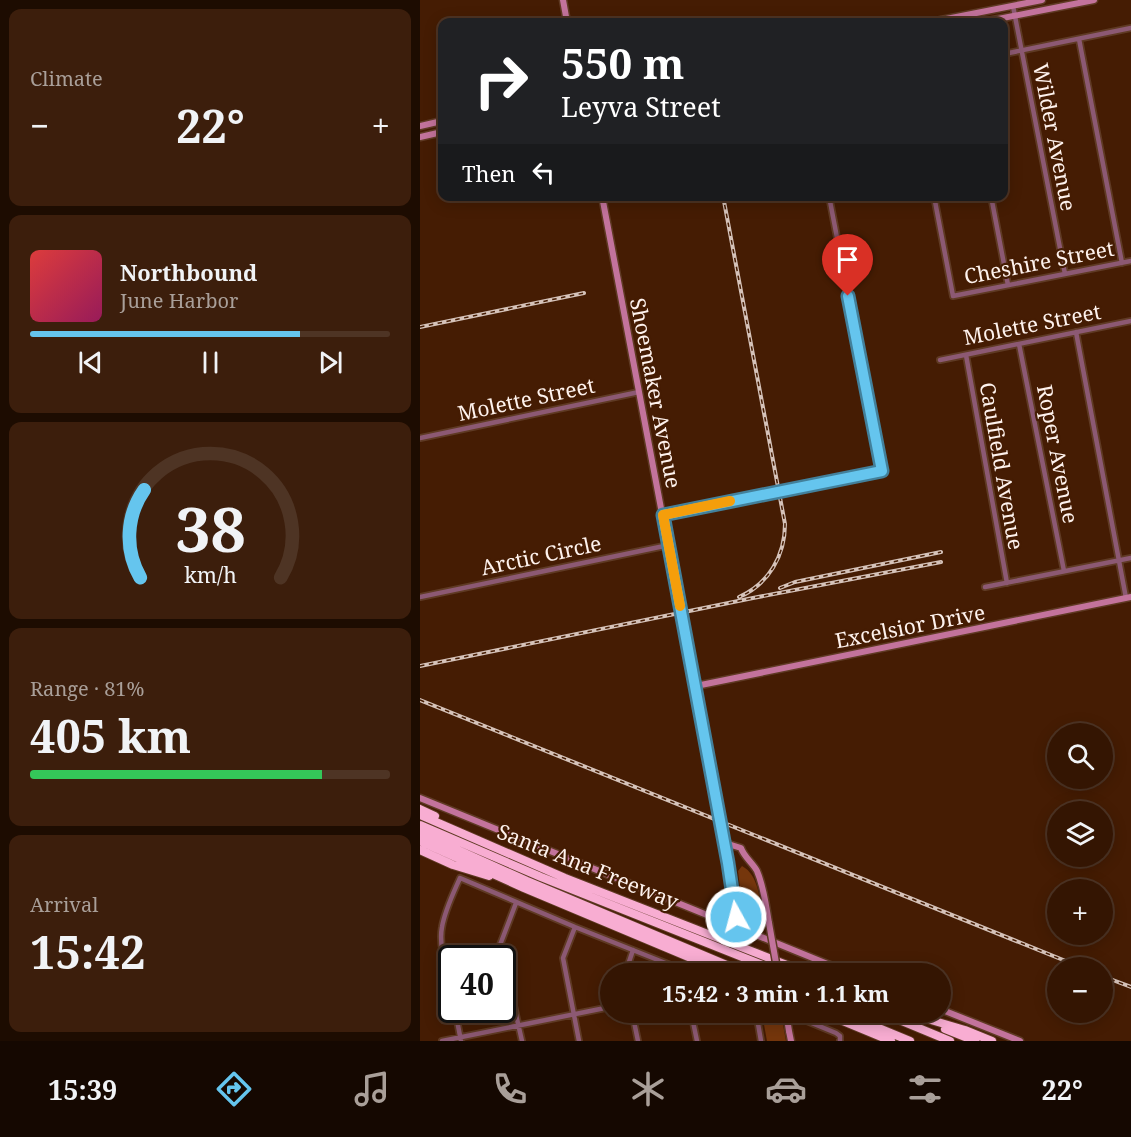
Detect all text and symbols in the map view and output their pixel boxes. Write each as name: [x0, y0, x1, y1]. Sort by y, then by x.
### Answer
text: 550 m: [561, 34, 685, 91]
icon: right: [462, 42, 540, 120]
street label: Wilder Avenue: [1027, 61, 1083, 213]
text: Climate: [30, 65, 103, 92]
text: Leyva Street: [561, 88, 721, 125]
text: 22°: [176, 95, 245, 156]
text: −: [30, 103, 49, 148]
text: +: [372, 103, 390, 148]
icon: left: [527, 156, 560, 189]
text: Then: [462, 158, 515, 188]
pin: [822, 234, 873, 296]
street label: Cheshire Street: [962, 234, 1116, 290]
icon: arrive: [831, 243, 864, 276]
text: Northbound: [120, 257, 257, 287]
text: June Harbor: [120, 287, 238, 314]
street label: Shoemaker Avenue: [624, 295, 688, 491]
street label: Molette Street: [961, 297, 1103, 351]
icon: previous: [74, 346, 107, 379]
icon: pause: [194, 346, 227, 379]
icon: next: [314, 346, 347, 379]
street label: Molette Street: [455, 371, 597, 427]
street label: Caulfield Avenue: [973, 380, 1031, 552]
street label: Roper Avenue: [1031, 382, 1085, 526]
text: 38: [175, 485, 245, 570]
street label: Arctic Circle: [478, 529, 604, 581]
text: km/h: [184, 560, 237, 589]
street label: Excelsior Drive: [833, 598, 987, 654]
text: Range · 81%: [30, 675, 144, 702]
text: 405 km: [30, 705, 191, 766]
map controls: [1047, 723, 1113, 1023]
button: search: [1047, 723, 1113, 789]
button: layers: [1047, 801, 1113, 867]
street label: Santa Ana Freeway: [493, 817, 683, 915]
button: +: [1047, 879, 1113, 945]
position arrow: [704, 885, 768, 949]
text: Arrival: [30, 891, 98, 918]
text: 15:42: [30, 921, 145, 982]
speed limit sign: 40: [438, 945, 516, 1023]
button: −: [1047, 957, 1113, 1023]
text: 15:42 · 3 min · 1.1 km: [662, 978, 889, 1008]
icon: directions: [213, 1068, 255, 1110]
icon: music: [351, 1068, 393, 1110]
icon: phone: [489, 1068, 531, 1110]
icon: climate: [627, 1068, 669, 1110]
icon: car: [765, 1068, 807, 1110]
icon: filters: [904, 1068, 946, 1110]
text: 15:39: [48, 1071, 117, 1108]
text: 22°: [1042, 1071, 1083, 1108]

